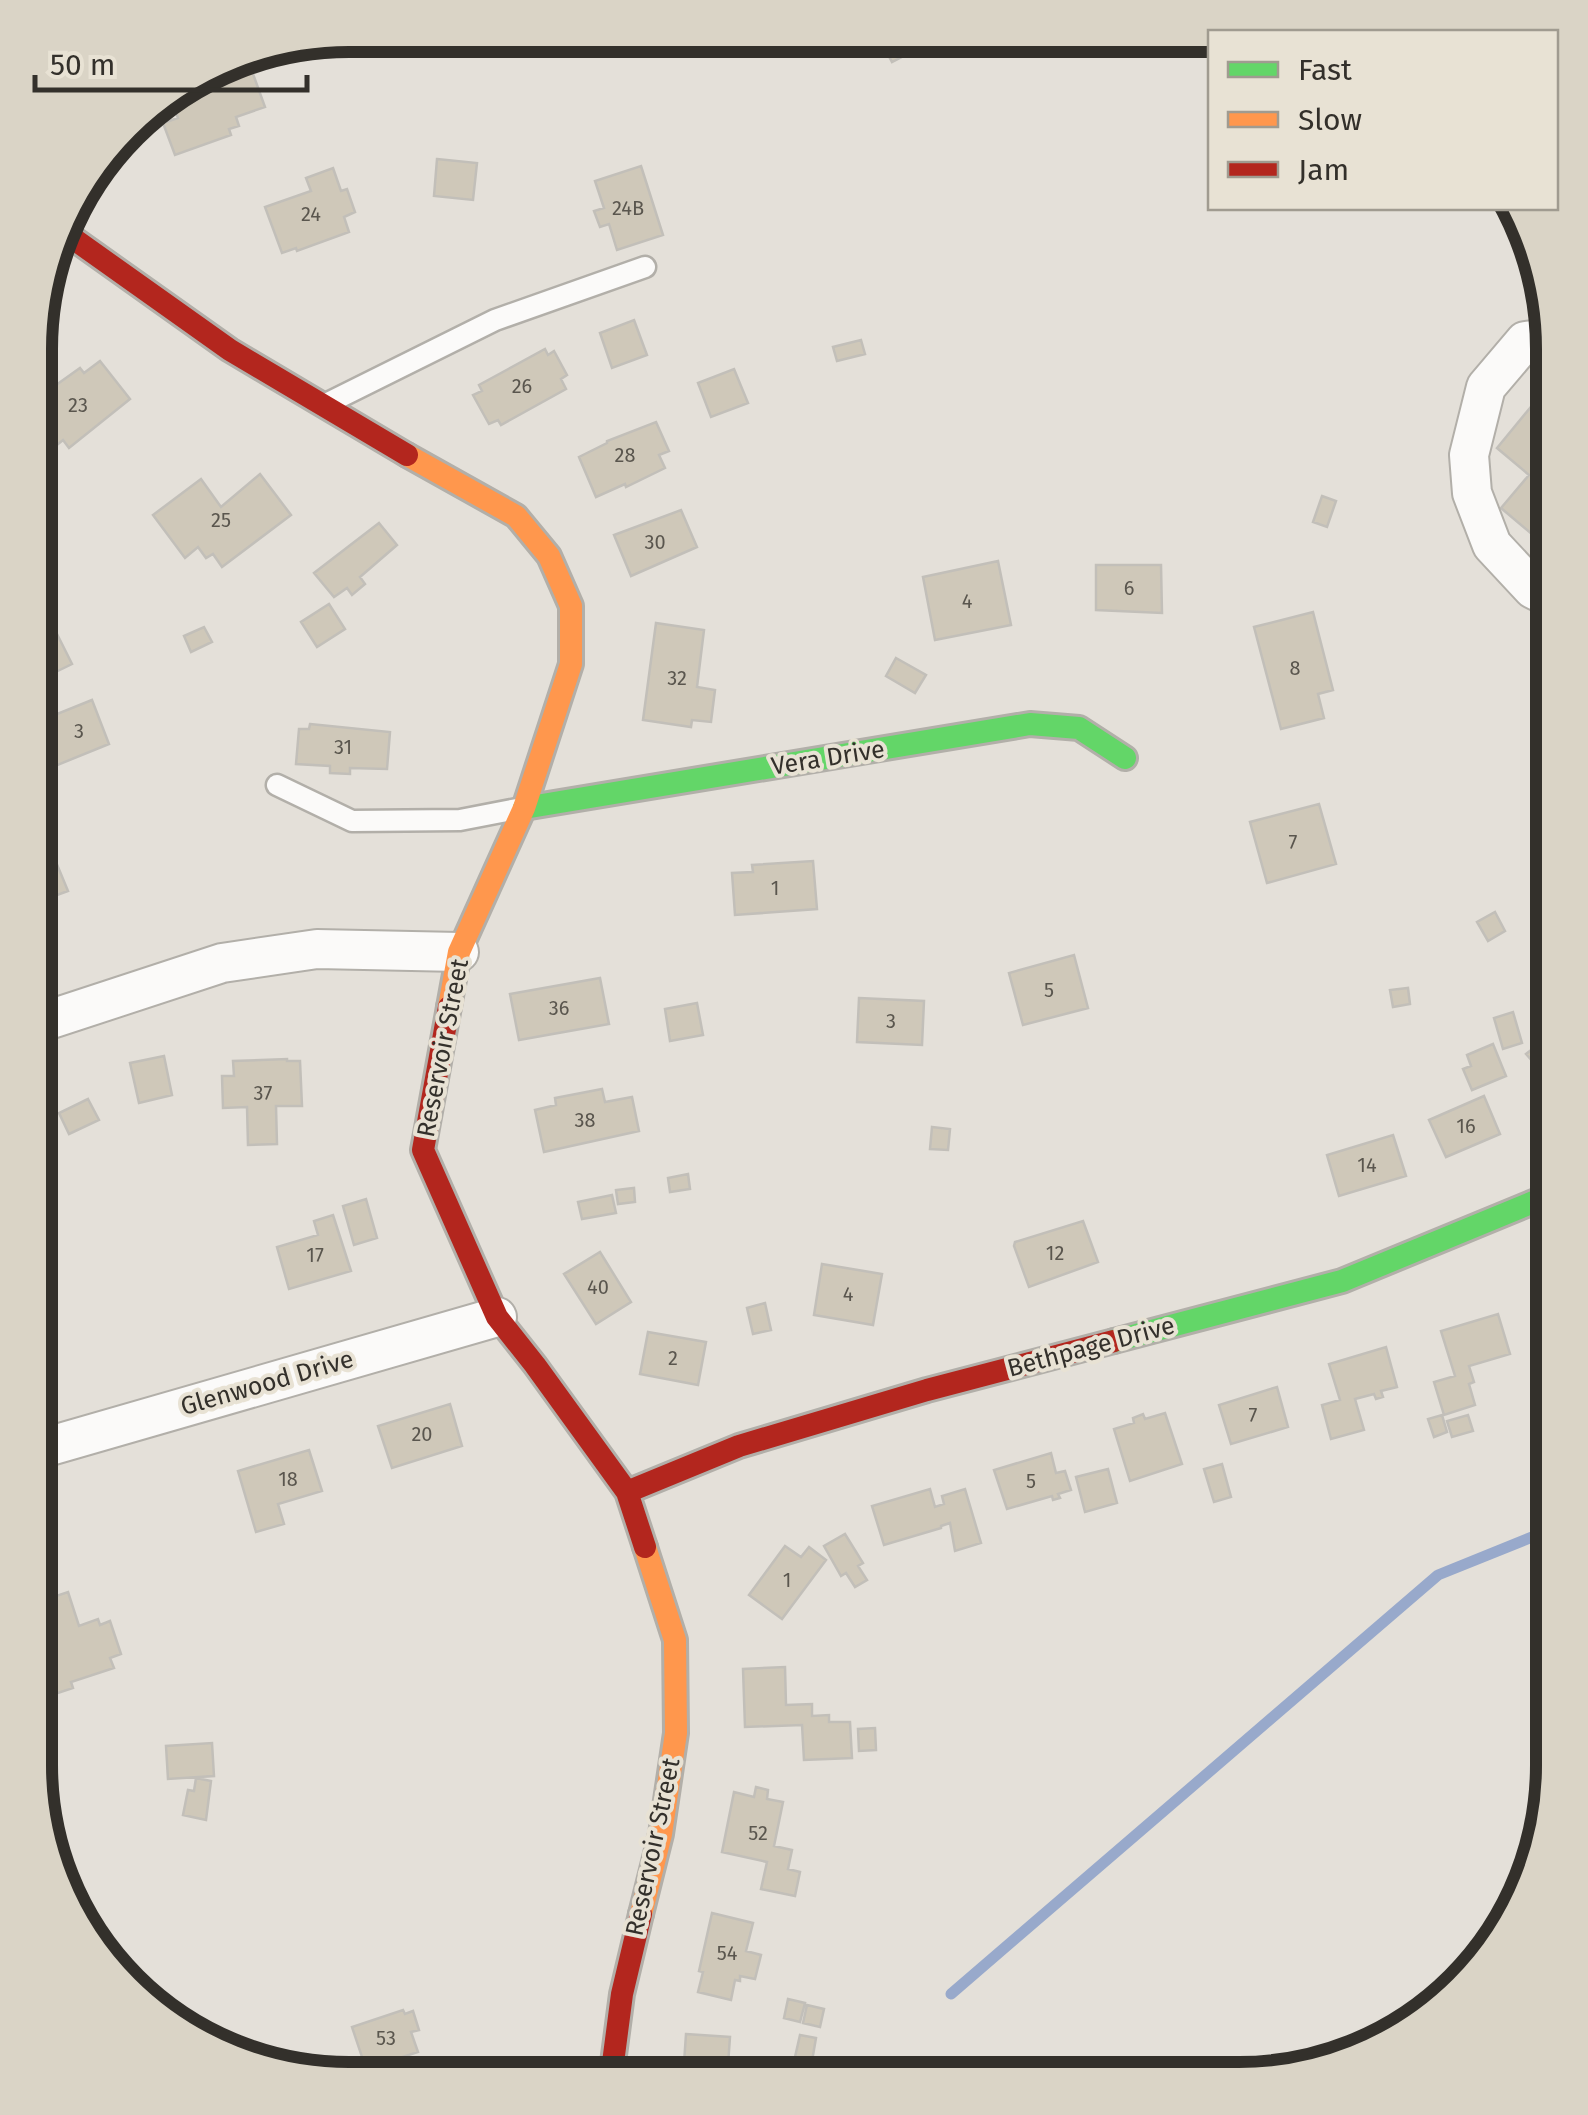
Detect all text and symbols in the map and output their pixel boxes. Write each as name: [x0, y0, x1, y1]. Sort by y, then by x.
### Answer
scale bar: [35, 30, 308, 92]
legend: [1208, 30, 1558, 210]
text: 50 m: [50, 47, 115, 83]
text: Fast: [1298, 52, 1352, 88]
text: Slow: [1298, 102, 1362, 138]
text: Jam: [1298, 152, 1349, 188]
house number: 24B: [612, 196, 644, 220]
house number: 24: [301, 202, 321, 226]
house number: 26: [512, 374, 532, 398]
house number: 23: [68, 393, 88, 417]
house number: 28: [615, 443, 635, 467]
house number: 25: [211, 508, 231, 532]
house number: 30: [644, 530, 666, 554]
house number: 6: [1124, 576, 1134, 600]
house number: 4: [962, 589, 973, 613]
house number: 8: [1289, 656, 1301, 680]
house number: 32: [667, 666, 687, 690]
house number: 3: [74, 719, 84, 743]
street label: Vera Drive: [769, 734, 887, 782]
house number: 31: [334, 735, 352, 759]
house number: 7: [1289, 830, 1298, 854]
house number: 1: [771, 876, 779, 900]
street label: Reservoir Street: [411, 955, 475, 1140]
house number: 5: [1044, 978, 1054, 1002]
house number: 36: [549, 996, 569, 1020]
house number: 3: [886, 1009, 896, 1033]
house number: 37: [254, 1081, 272, 1105]
house number: 38: [575, 1108, 596, 1132]
house number: 16: [1456, 1114, 1476, 1138]
house number: 14: [1357, 1153, 1377, 1177]
house number: 12: [1046, 1241, 1064, 1265]
house number: 17: [306, 1243, 324, 1267]
house number: 40: [587, 1275, 609, 1299]
house number: 4: [843, 1282, 854, 1306]
street label: Bethpage Drive: [1004, 1310, 1178, 1384]
street label: Glenwood Drive: [177, 1344, 357, 1422]
house number: 2: [668, 1346, 678, 1370]
house number: 7: [1249, 1403, 1258, 1427]
house number: 20: [411, 1422, 433, 1446]
house number: 18: [278, 1467, 298, 1491]
house number: 5: [1026, 1469, 1036, 1493]
house number: 1: [783, 1568, 791, 1592]
street label: Reservoir Street: [619, 1754, 687, 1939]
house number: 52: [748, 1821, 768, 1845]
house number: 54: [717, 1941, 738, 1965]
house number: 53: [376, 2026, 396, 2050]

